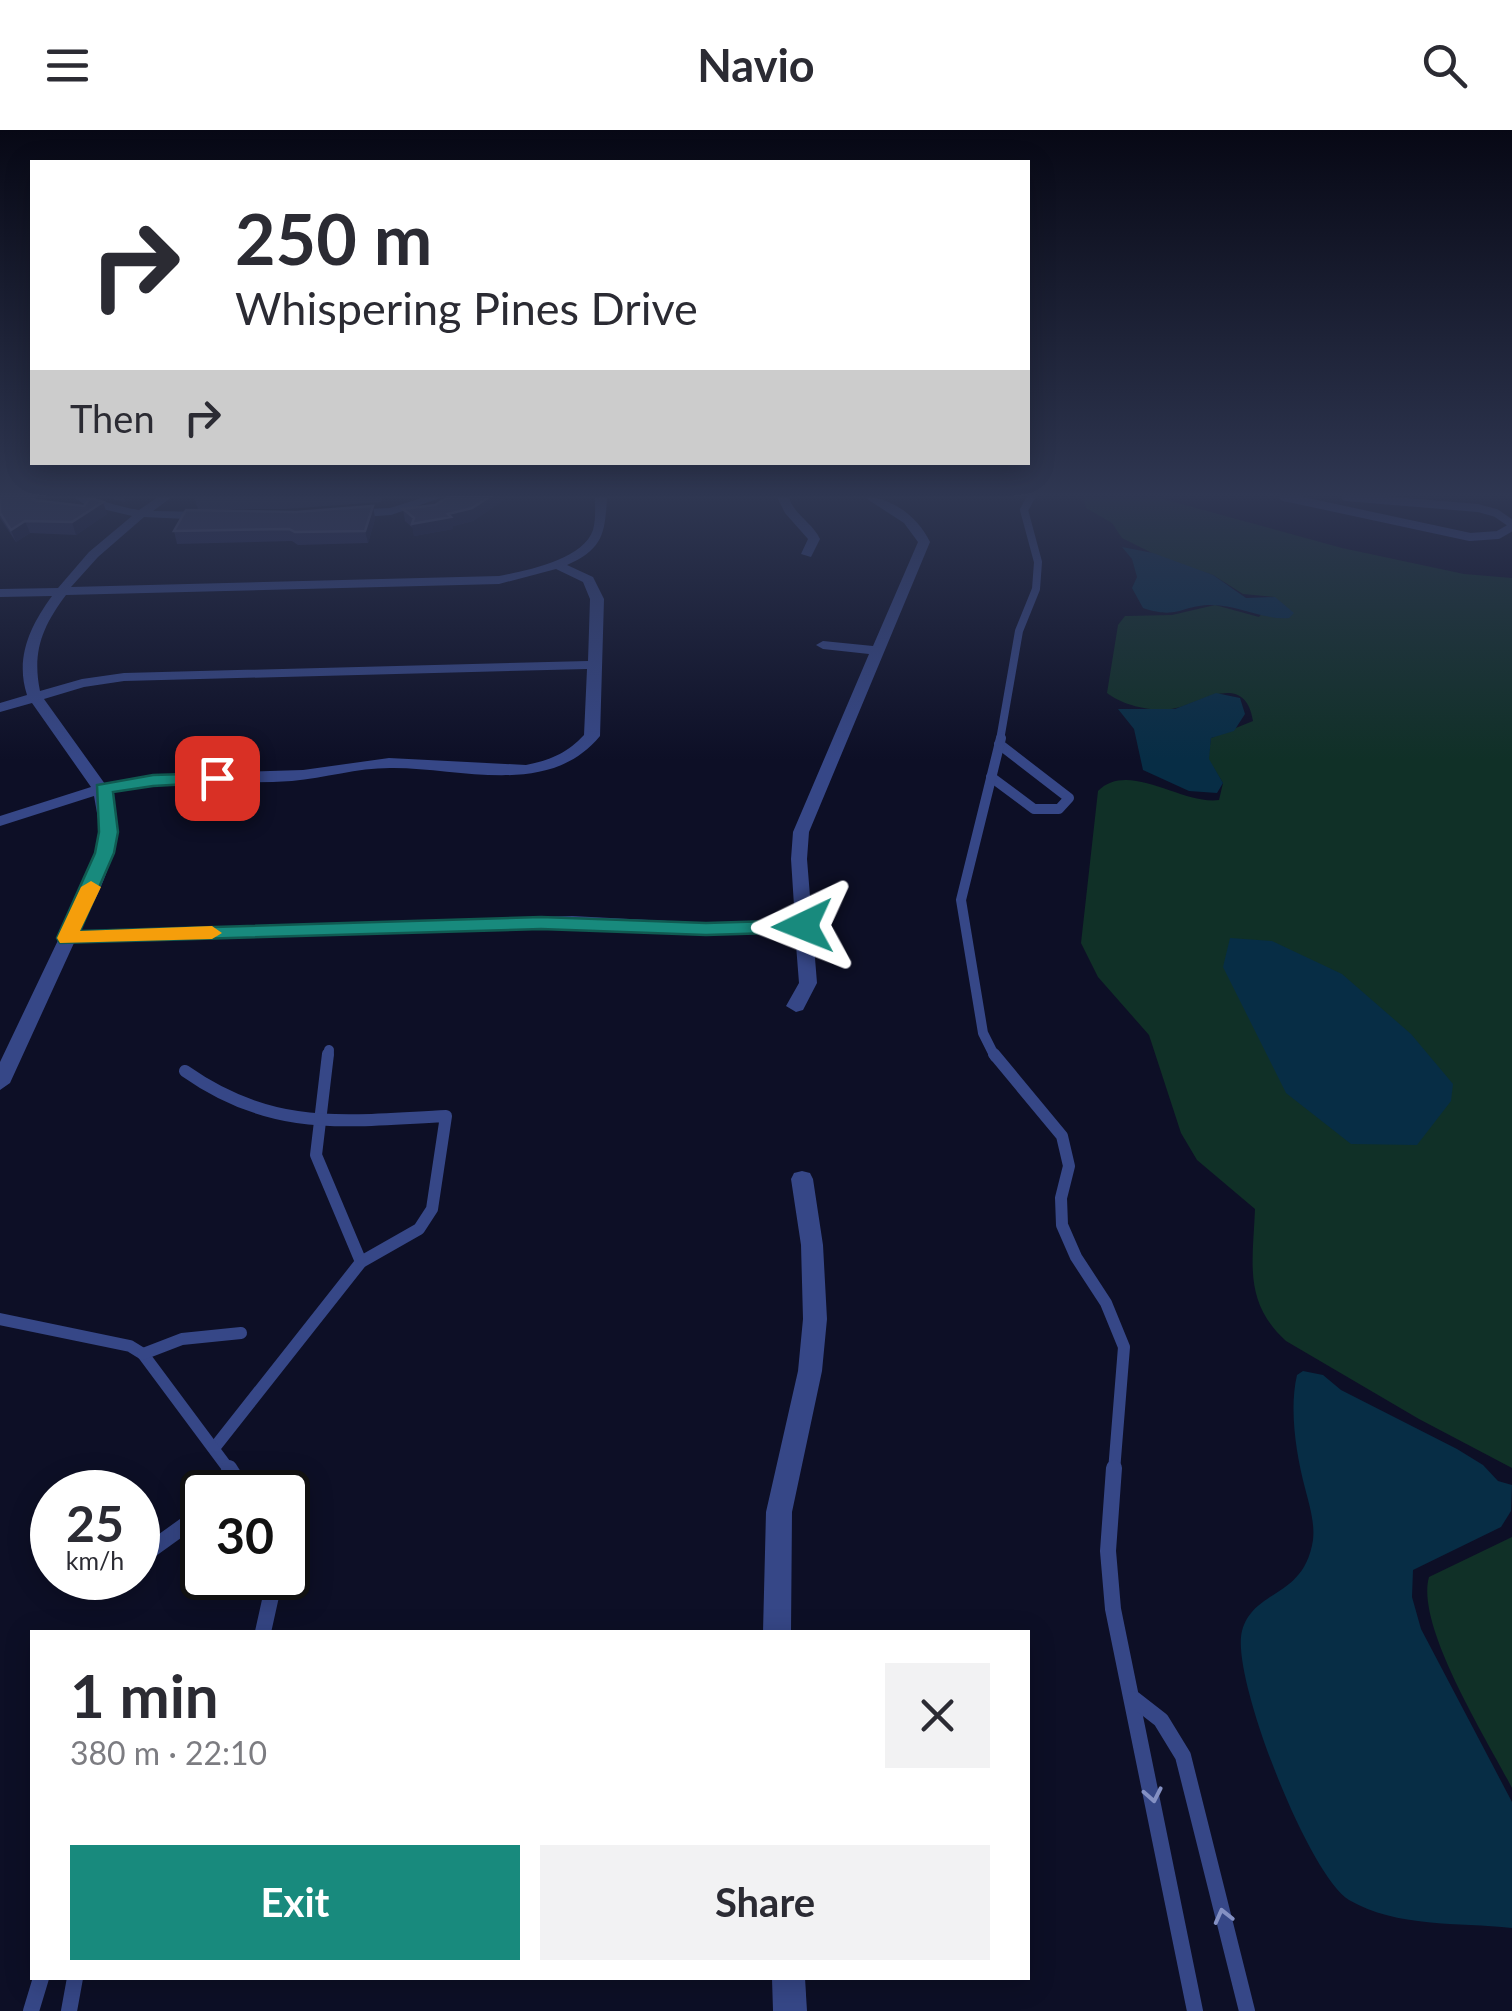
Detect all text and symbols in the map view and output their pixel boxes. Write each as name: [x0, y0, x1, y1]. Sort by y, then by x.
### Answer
icon: menu: [40, 38, 95, 93]
text: Navio: [697, 38, 815, 92]
icon: search: [1417, 38, 1472, 93]
text: 250 m: [235, 196, 432, 280]
icon: right: [70, 200, 200, 330]
text: Whispering Pines Drive: [235, 281, 698, 335]
icon: right: [175, 390, 230, 445]
text: Then: [70, 395, 155, 441]
pin: [175, 736, 260, 821]
icon: arrive: [190, 751, 245, 806]
position arrow: [751, 874, 855, 978]
speed limit sign: 30: [180, 1470, 310, 1600]
text: 25: [66, 1493, 124, 1553]
text: km/h: [66, 1545, 124, 1575]
text: 1 min: [70, 1659, 219, 1731]
button: close: [885, 1663, 990, 1768]
text: 380 m · 22:10: [70, 1733, 267, 1772]
one-way arrow: [1141, 1786, 1162, 1803]
button: Exit: [70, 1845, 520, 1960]
button: Share: [540, 1845, 990, 1960]
one-way arrow: [1214, 1908, 1235, 1925]

